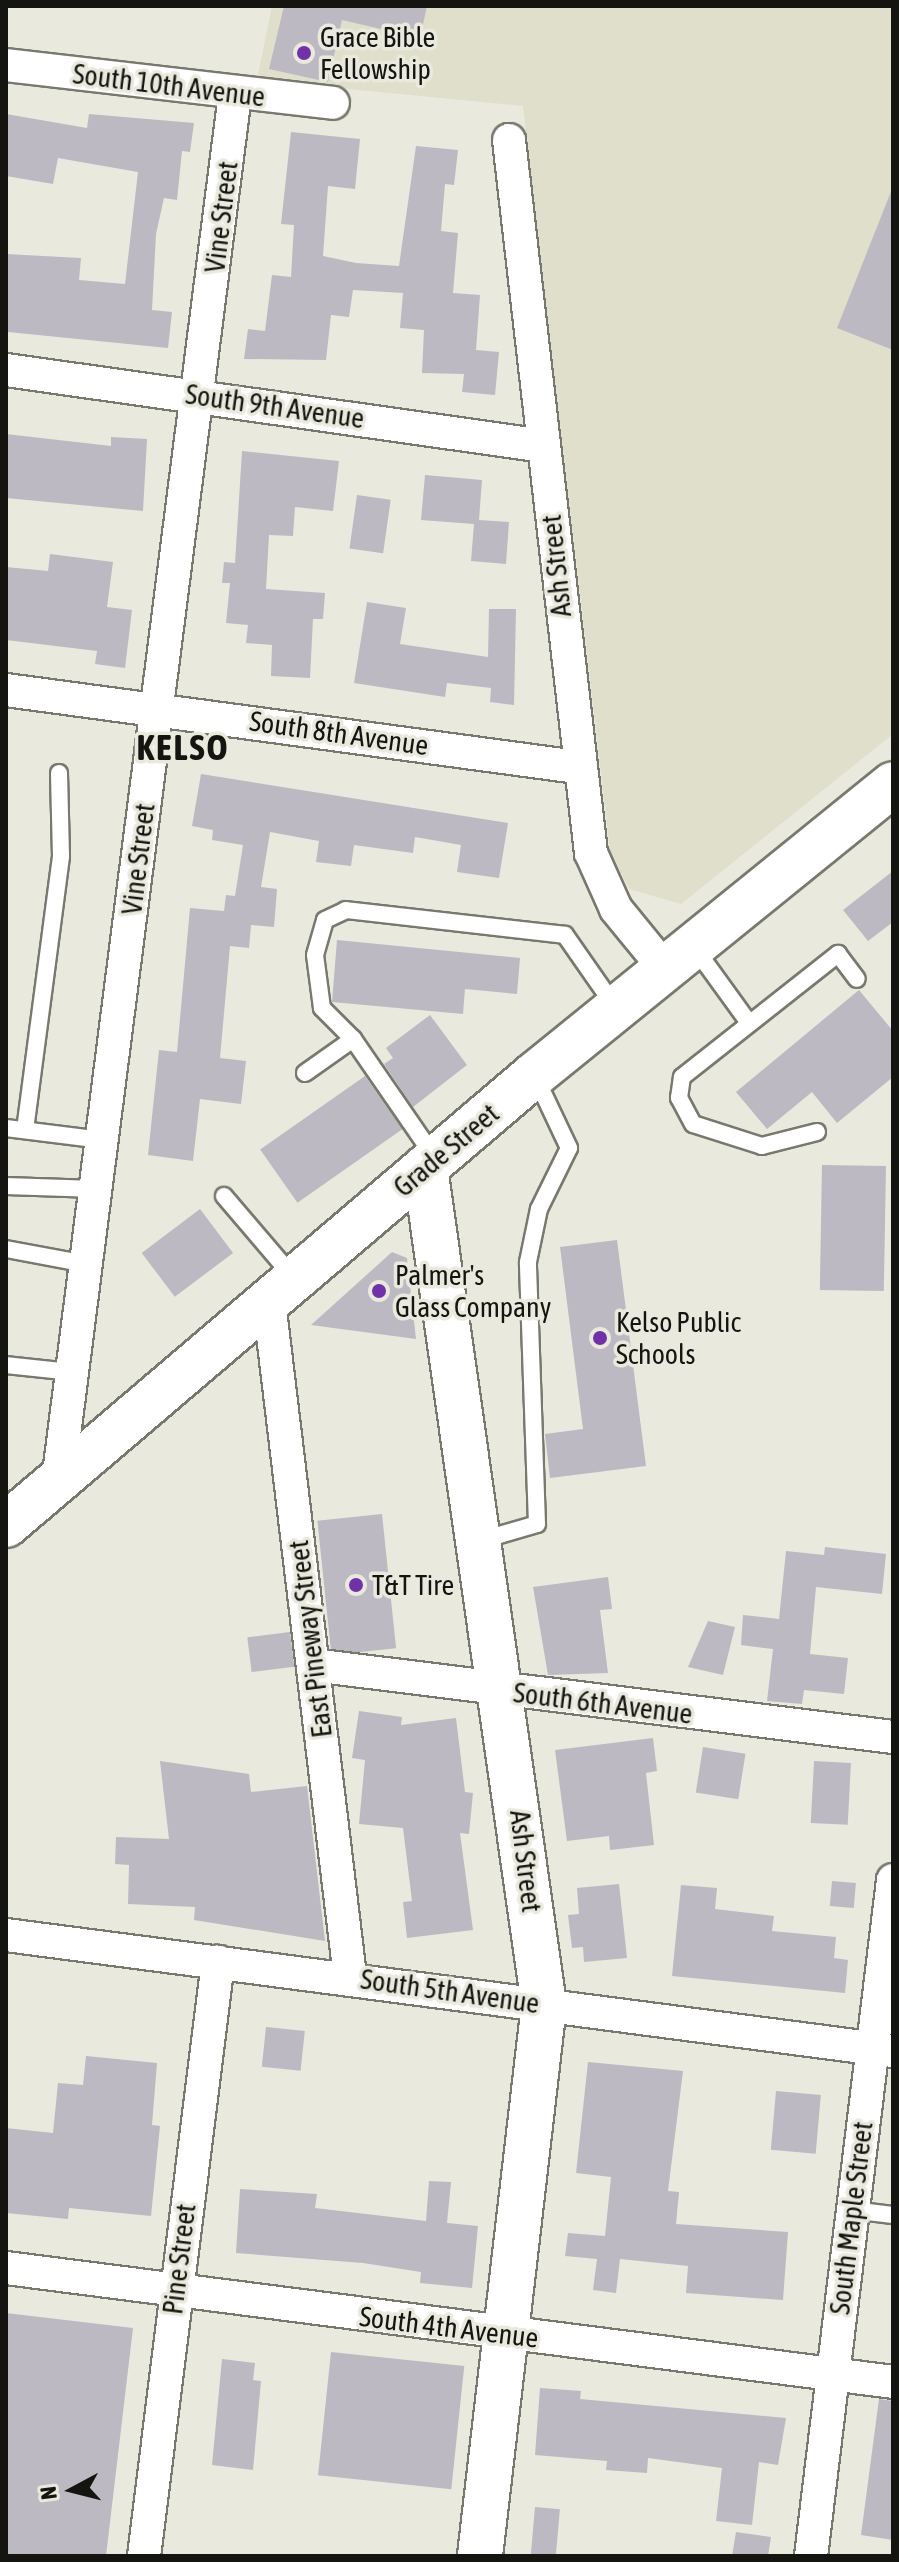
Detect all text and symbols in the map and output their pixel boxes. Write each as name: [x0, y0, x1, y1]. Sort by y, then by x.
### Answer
place label: Grace Bible Fellowship: [320, 20, 435, 86]
marker: Grace Bible Fellowship: [295, 44, 313, 62]
street label: South 10th Avenue: [71, 57, 267, 113]
street label: Vine Street: [198, 160, 244, 274]
street label: South 9th Avenue: [184, 377, 366, 435]
street label: Ash Street: [534, 513, 578, 619]
street label: South 8th Avenue: [248, 704, 430, 762]
district label: KELSO: [136, 726, 230, 770]
street label: Vine Street: [115, 802, 161, 916]
street label: Grade Street: [387, 1096, 505, 1204]
place label: Palmer's Glass Company: [395, 1258, 551, 1324]
marker: Palmer's Glass Company: [370, 1282, 388, 1300]
place label: Kelso Public Schools: [616, 1305, 741, 1371]
marker: Kelso Public Schools: [591, 1329, 609, 1347]
street label: East Pineway Street: [281, 1538, 339, 1740]
place label: T&T Tire: [372, 1568, 454, 1602]
marker: T&T Tire: [347, 1576, 365, 1594]
street label: South 6th Avenue: [512, 1675, 694, 1731]
street label: Ash Street: [503, 1808, 549, 1914]
street label: South 5th Avenue: [359, 1962, 541, 2020]
street label: South Maple Street: [822, 2120, 880, 2316]
street label: Pine Street: [156, 2202, 202, 2316]
street label: South 4th Avenue: [358, 2299, 540, 2355]
north arrow: [32, 2450, 112, 2530]
text: N: [34, 2485, 62, 2501]

